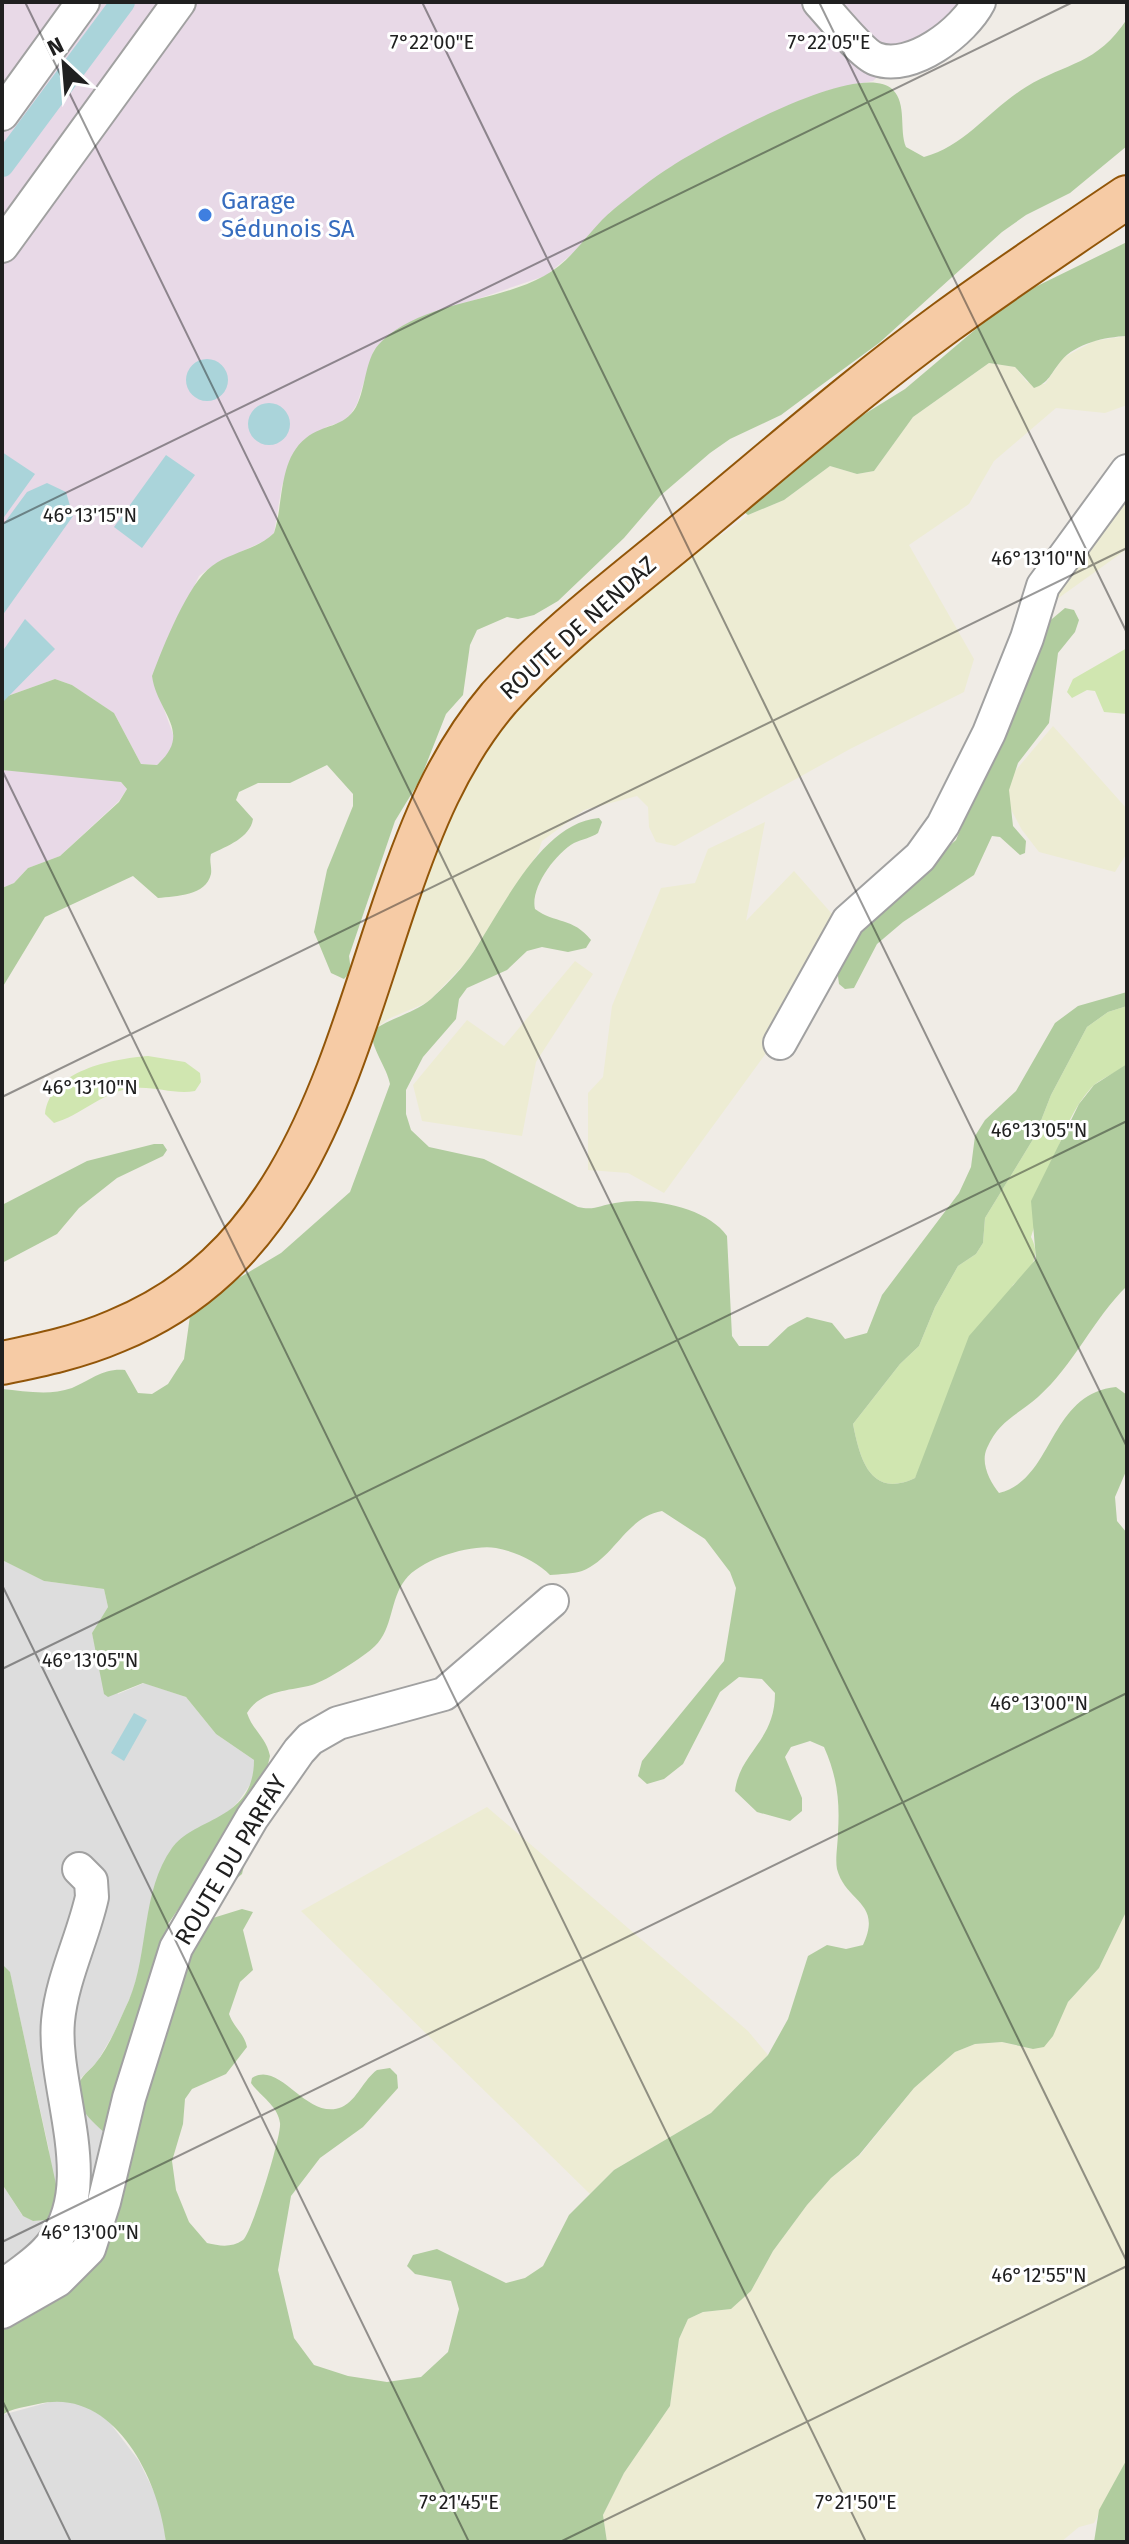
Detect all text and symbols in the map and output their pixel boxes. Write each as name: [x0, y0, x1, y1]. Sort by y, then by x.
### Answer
north arrow: [24, 24, 104, 104]
text: 7°22'00"E: [390, 30, 474, 54]
text: 7°22'05"E: [788, 30, 870, 54]
text: N: [43, 31, 68, 62]
place label: Garage Sédunois SA: [221, 187, 355, 243]
marker: Garage Sédunois SA: [196, 206, 214, 224]
text: 46°13'15"N: [43, 503, 137, 527]
text: 46°13'10"N: [991, 546, 1087, 570]
street label: ROUTE DE NENDAZ: [494, 551, 662, 705]
text: 46°13'10"N: [42, 1075, 138, 1099]
text: 46°13'05"N: [991, 1118, 1087, 1142]
text: 46°13'05"N: [42, 1648, 138, 1672]
text: 46°13'00"N: [990, 1691, 1088, 1715]
street label: ROUTE DU PARFAY: [169, 1769, 293, 1950]
text: 46°13'00"N: [41, 2220, 139, 2244]
text: 46°12'55"N: [991, 2263, 1087, 2287]
text: 7°21'45"E: [419, 2490, 499, 2514]
text: 7°21'50"E: [815, 2490, 897, 2514]

